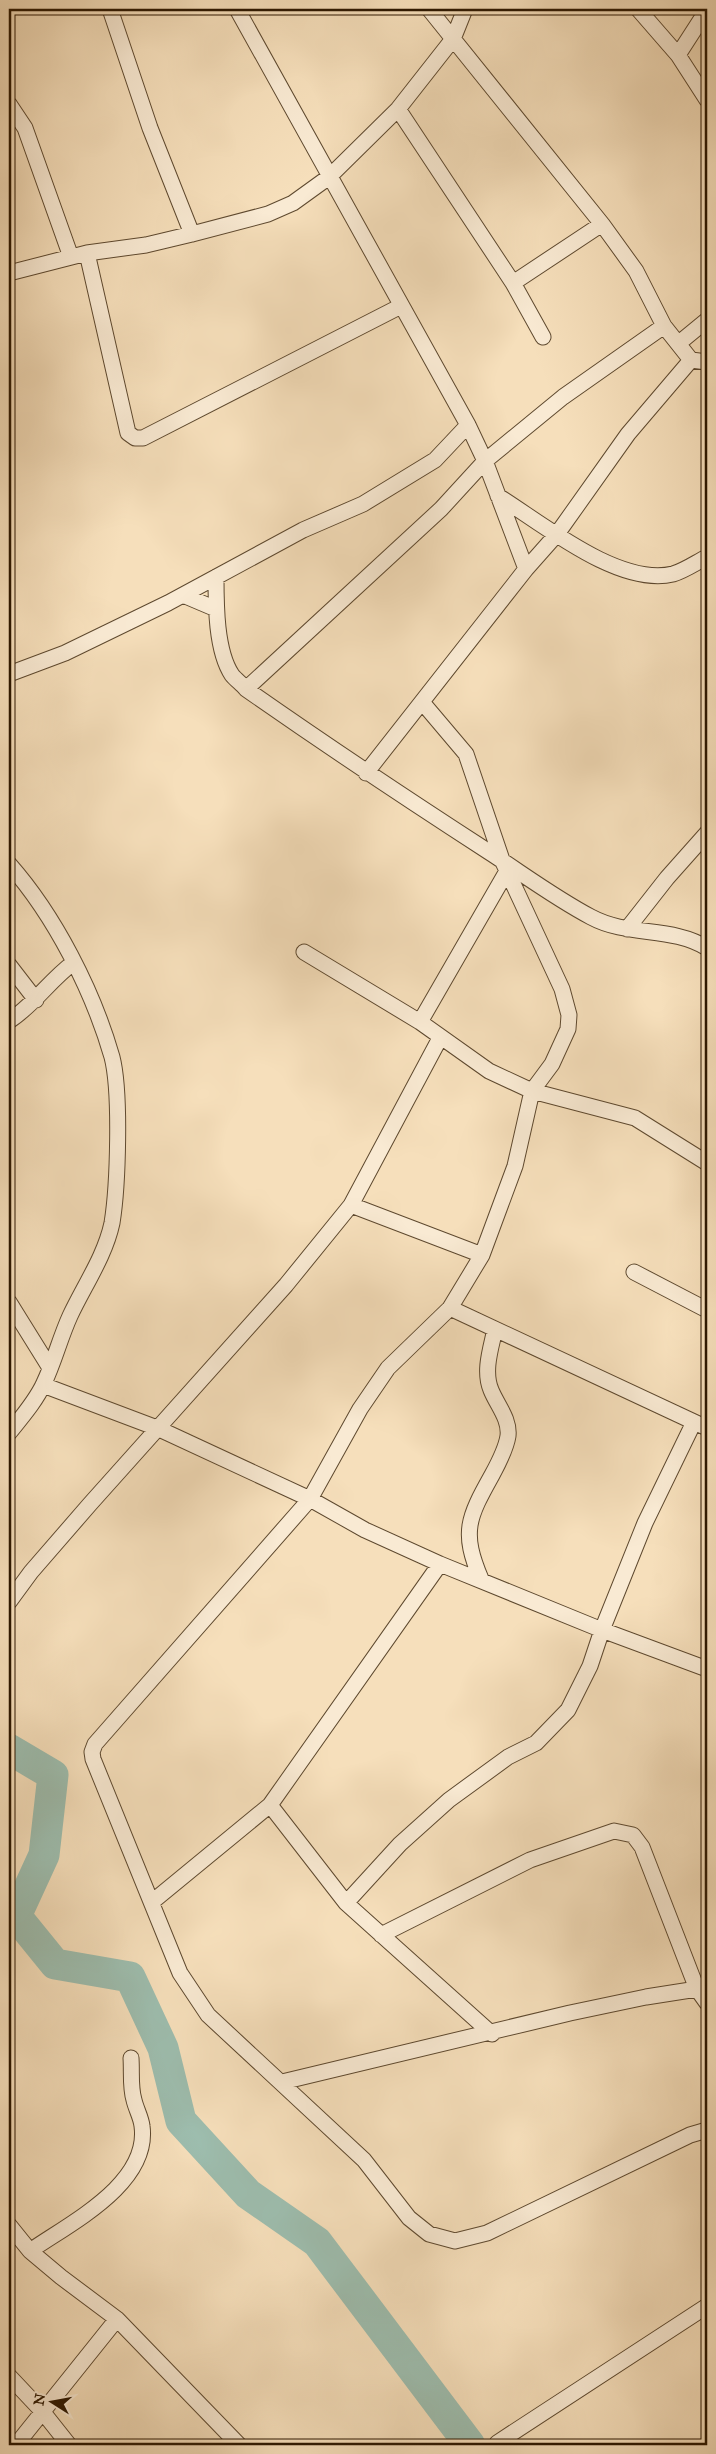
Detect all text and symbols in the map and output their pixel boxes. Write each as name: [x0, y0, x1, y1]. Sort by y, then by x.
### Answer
north arrow: [28, 2376, 78, 2426]
text: N: [30, 2392, 49, 2407]

